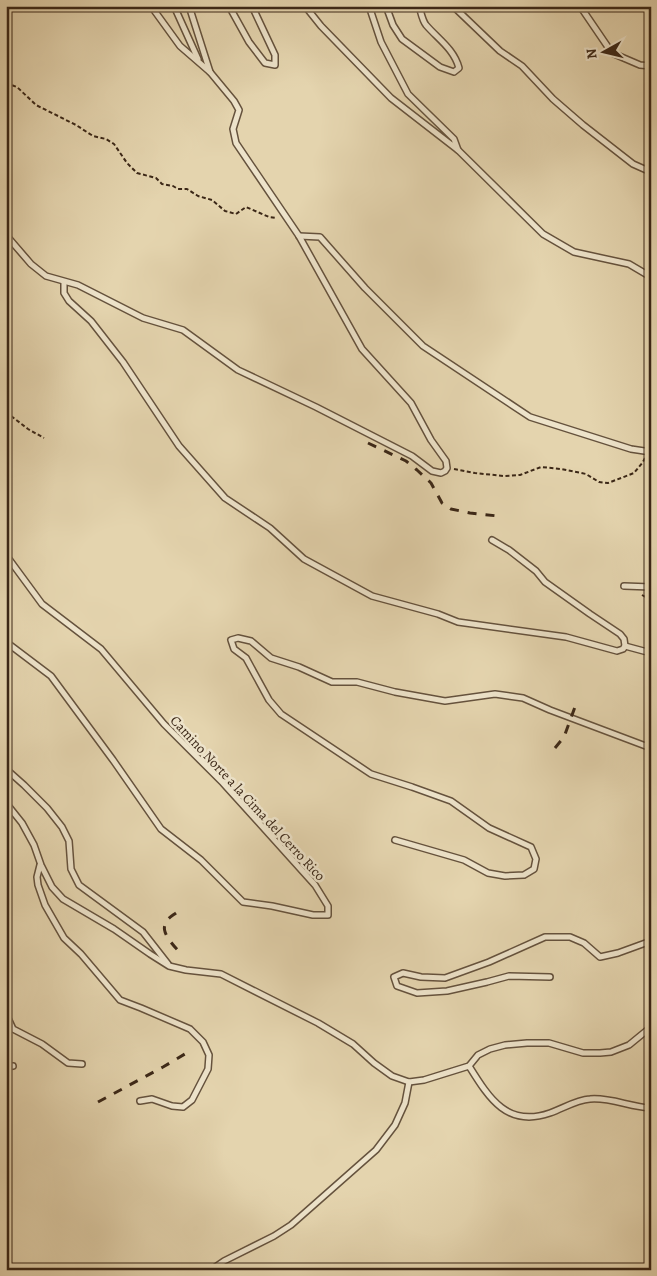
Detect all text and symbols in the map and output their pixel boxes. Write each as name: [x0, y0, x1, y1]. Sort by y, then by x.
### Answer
north arrow: [580, 28, 630, 78]
text: N: [582, 47, 602, 60]
street label: Camino Norte a la Cima del Cerro Rico: [166, 712, 329, 885]

